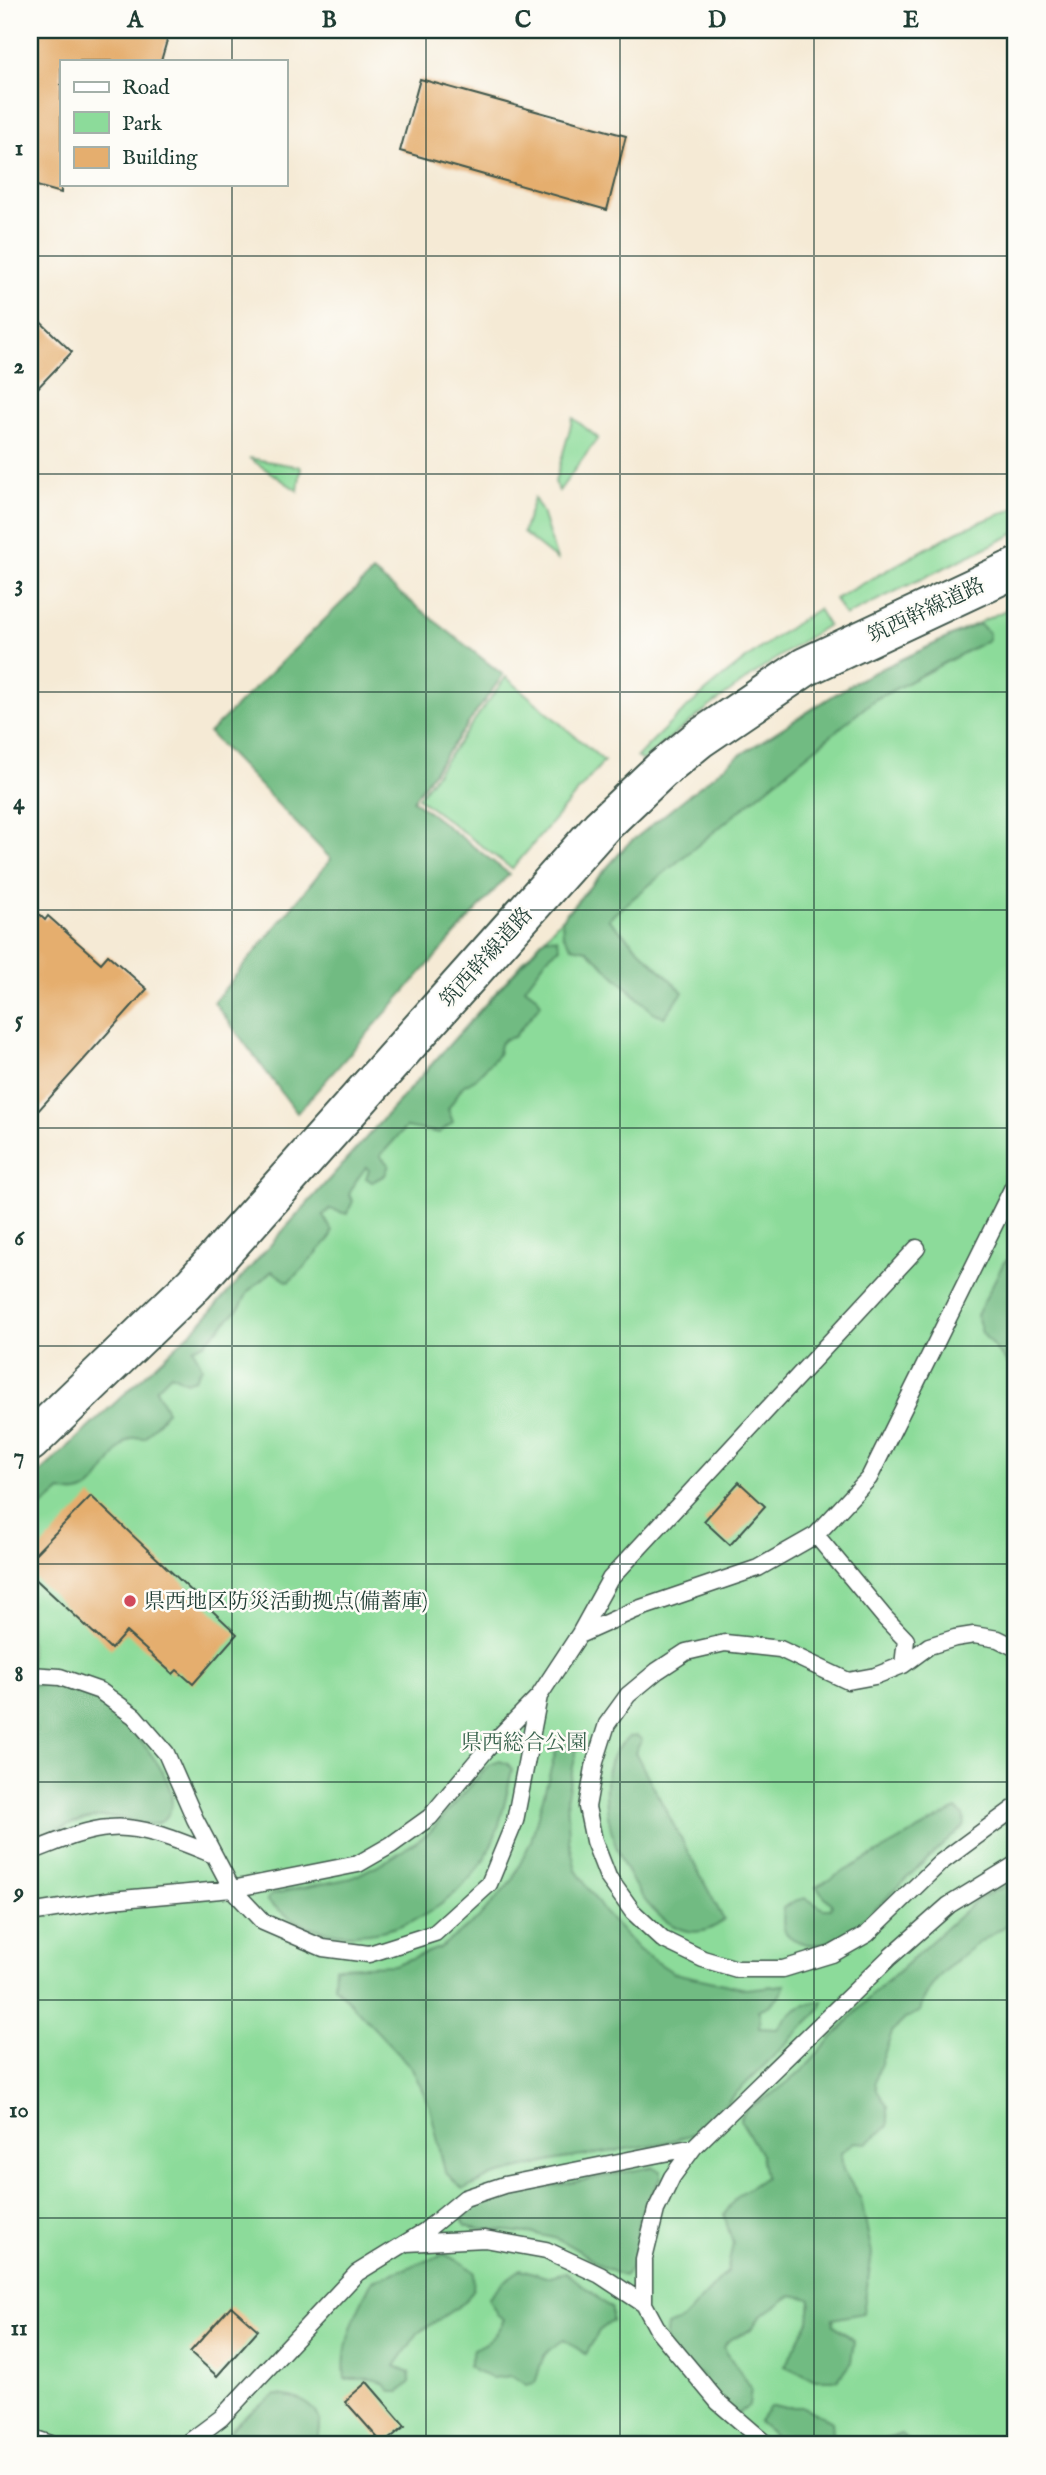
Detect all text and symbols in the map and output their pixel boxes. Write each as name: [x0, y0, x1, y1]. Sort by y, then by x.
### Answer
text: A: [126, 6, 144, 35]
text: B: [321, 6, 337, 35]
text: C: [515, 6, 532, 35]
text: D: [708, 6, 726, 35]
text: E: [903, 6, 919, 35]
legend: [60, 60, 287, 186]
text: Road: [122, 75, 170, 102]
text: Park: [122, 111, 163, 138]
text: 1: [15, 134, 23, 163]
text: Building: [122, 145, 198, 172]
text: 2: [14, 352, 25, 381]
text: 3: [15, 570, 23, 599]
street label: 筑西幹線道路: [864, 572, 989, 650]
text: 4: [13, 788, 25, 817]
street label: 筑西幹線道路: [435, 902, 539, 1014]
text: 5: [15, 1006, 24, 1035]
text: 6: [14, 1224, 25, 1253]
text: 7: [14, 1442, 24, 1471]
place label: 県西地区防災活動拠点(備蓄庫): [144, 1589, 428, 1616]
marker: 県西地区防災活動拠点(備蓄庫): [122, 1593, 138, 1609]
text: 8: [14, 1660, 24, 1689]
park label: 県西総合公園: [461, 1730, 587, 1757]
text: 9: [13, 1878, 24, 1907]
text: 10: [9, 2096, 29, 2125]
text: 11: [10, 2314, 28, 2343]

